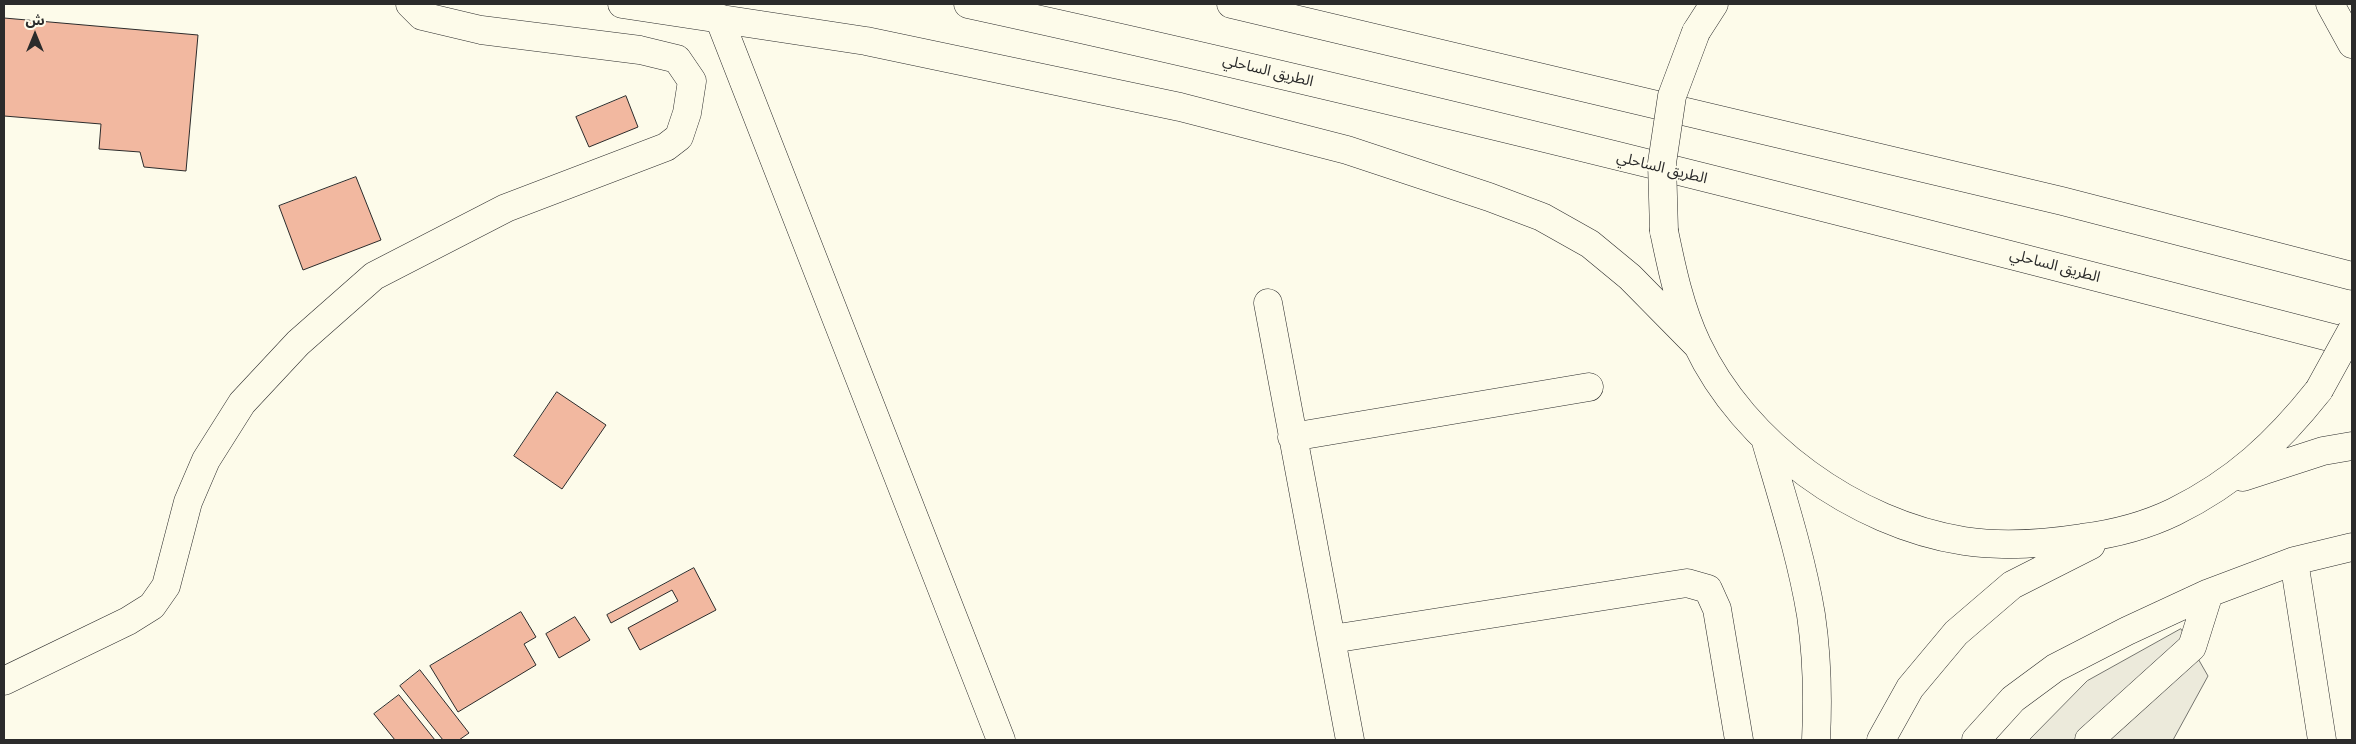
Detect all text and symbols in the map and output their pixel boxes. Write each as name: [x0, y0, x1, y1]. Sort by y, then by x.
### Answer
north arrow: [10, 10, 60, 60]
text: ش: [25, 11, 45, 29]
street label: الطريق الساحلي: [1221, 51, 1315, 91]
street label: الطريق الساحلي: [1615, 148, 1709, 188]
street label: الطريق الساحلي: [2008, 245, 2102, 287]

